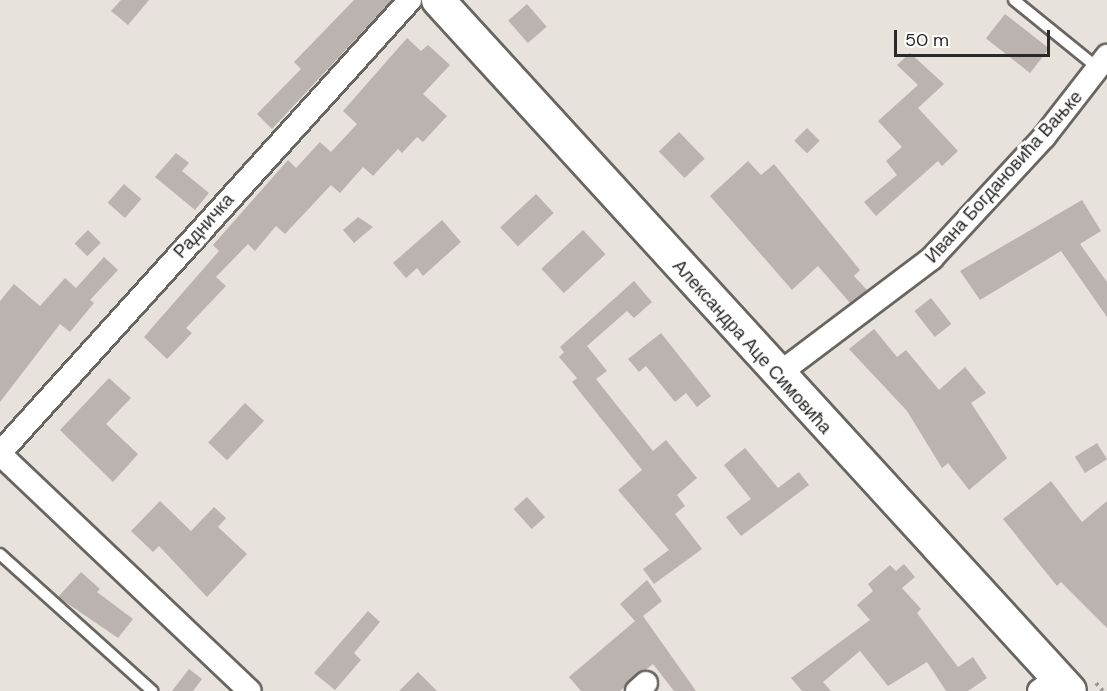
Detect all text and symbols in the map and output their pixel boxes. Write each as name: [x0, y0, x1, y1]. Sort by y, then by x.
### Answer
scale bar: [897, 18, 1053, 56]
text: 50 m: [905, 28, 949, 52]
street label: Ивана Богдановића Вањке: [921, 86, 1087, 268]
street label: Радничка: [169, 189, 239, 263]
street label: Александра Аце Симовића: [668, 255, 836, 439]

